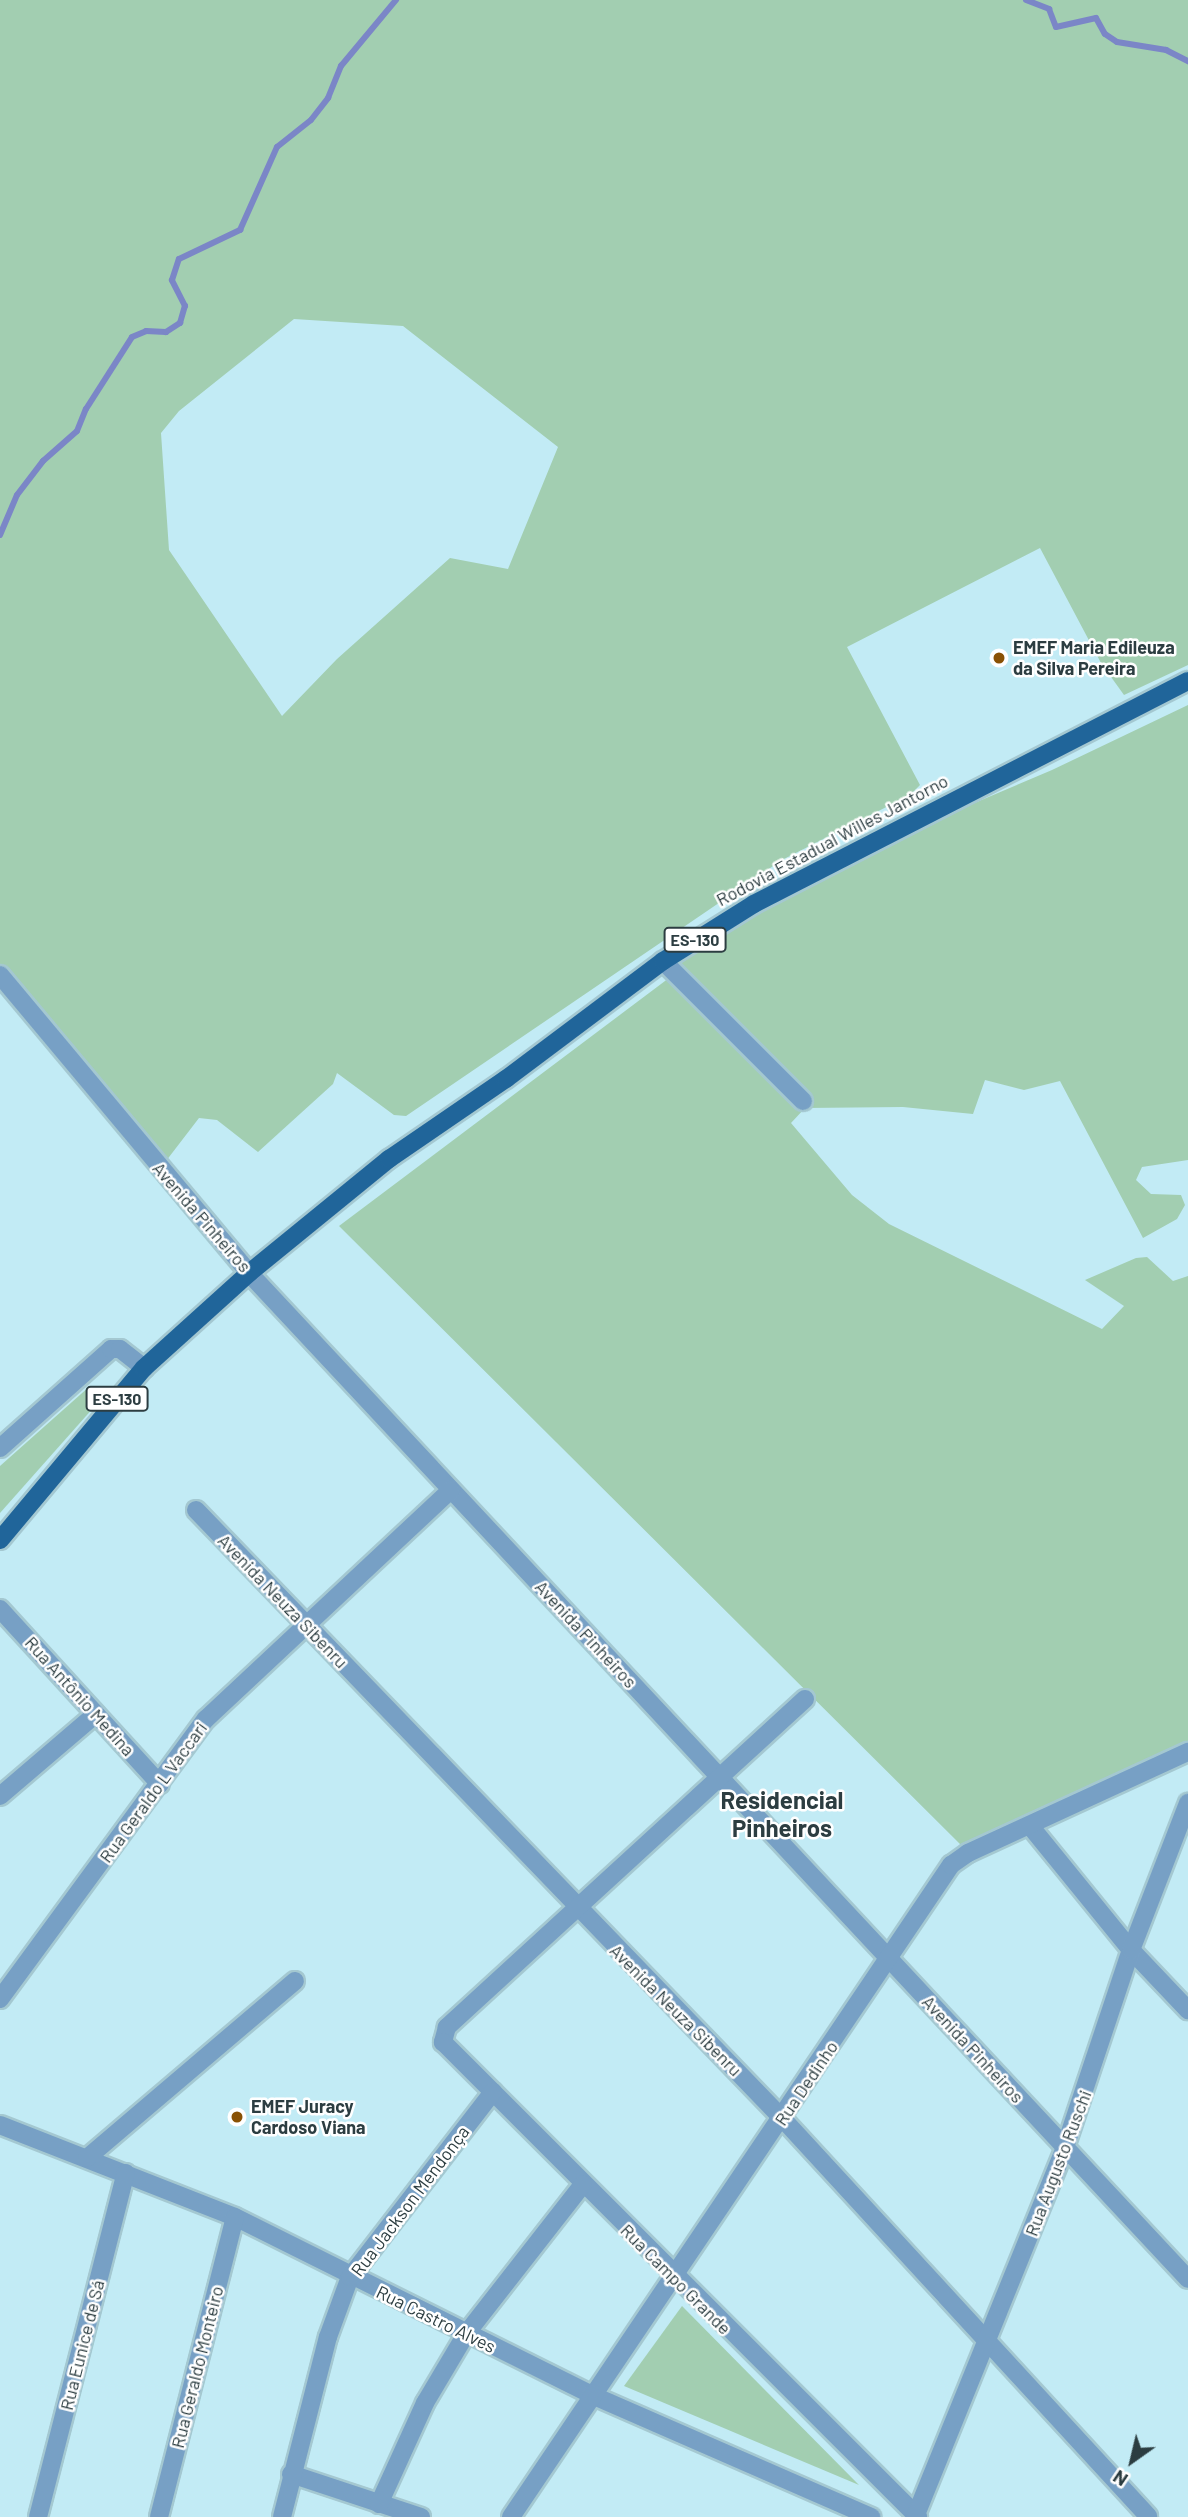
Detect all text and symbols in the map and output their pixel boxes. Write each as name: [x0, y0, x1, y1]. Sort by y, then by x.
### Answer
place label: EMEF Maria Edileuza da Silva Pereira: [1013, 637, 1175, 680]
marker: EMEF Maria Edileuza da Silva Pereira: [991, 650, 1007, 666]
street label: Rodovia Estadual Willes Jantorno: [712, 770, 952, 910]
road number: ES-130: [664, 928, 726, 952]
street label: Avenida Pinheiros: [148, 1158, 256, 1276]
road number: ES-130: [86, 1386, 148, 1412]
street label: Avenida Neuza Sibenru: [214, 1530, 352, 1672]
street label: Avenida Pinheiros: [531, 1576, 641, 1692]
street label: Rua Antônio Medina: [21, 1632, 139, 1760]
street label: Rua Geraldo L Vaccari: [95, 1717, 211, 1867]
district label: Residencial Pinheiros: [721, 1786, 843, 1842]
street label: Avenida Neuza Sibenru: [606, 1940, 746, 2080]
street label: Avenida Pinheiros: [918, 1991, 1028, 2107]
street label: Rua Dedinho: [770, 2036, 842, 2130]
street label: Rua Augusto Ruschi: [1020, 2087, 1096, 2239]
place label: EMEF Juracy Cardoso Viana: [251, 2096, 366, 2138]
marker: EMEF Juracy Cardoso Viana: [229, 2109, 245, 2125]
street label: Rua Jackson Mendonça: [346, 2121, 474, 2281]
street label: Rua Campo Grande: [616, 2219, 736, 2339]
street label: Rua Eunice de Sá: [55, 2278, 109, 2412]
street label: Rua Castro Alves: [373, 2281, 499, 2357]
street label: Rua Geraldo Monteiro: [166, 2284, 228, 2450]
north arrow: [1097, 2426, 1167, 2496]
text: N: [1108, 2466, 1132, 2492]

